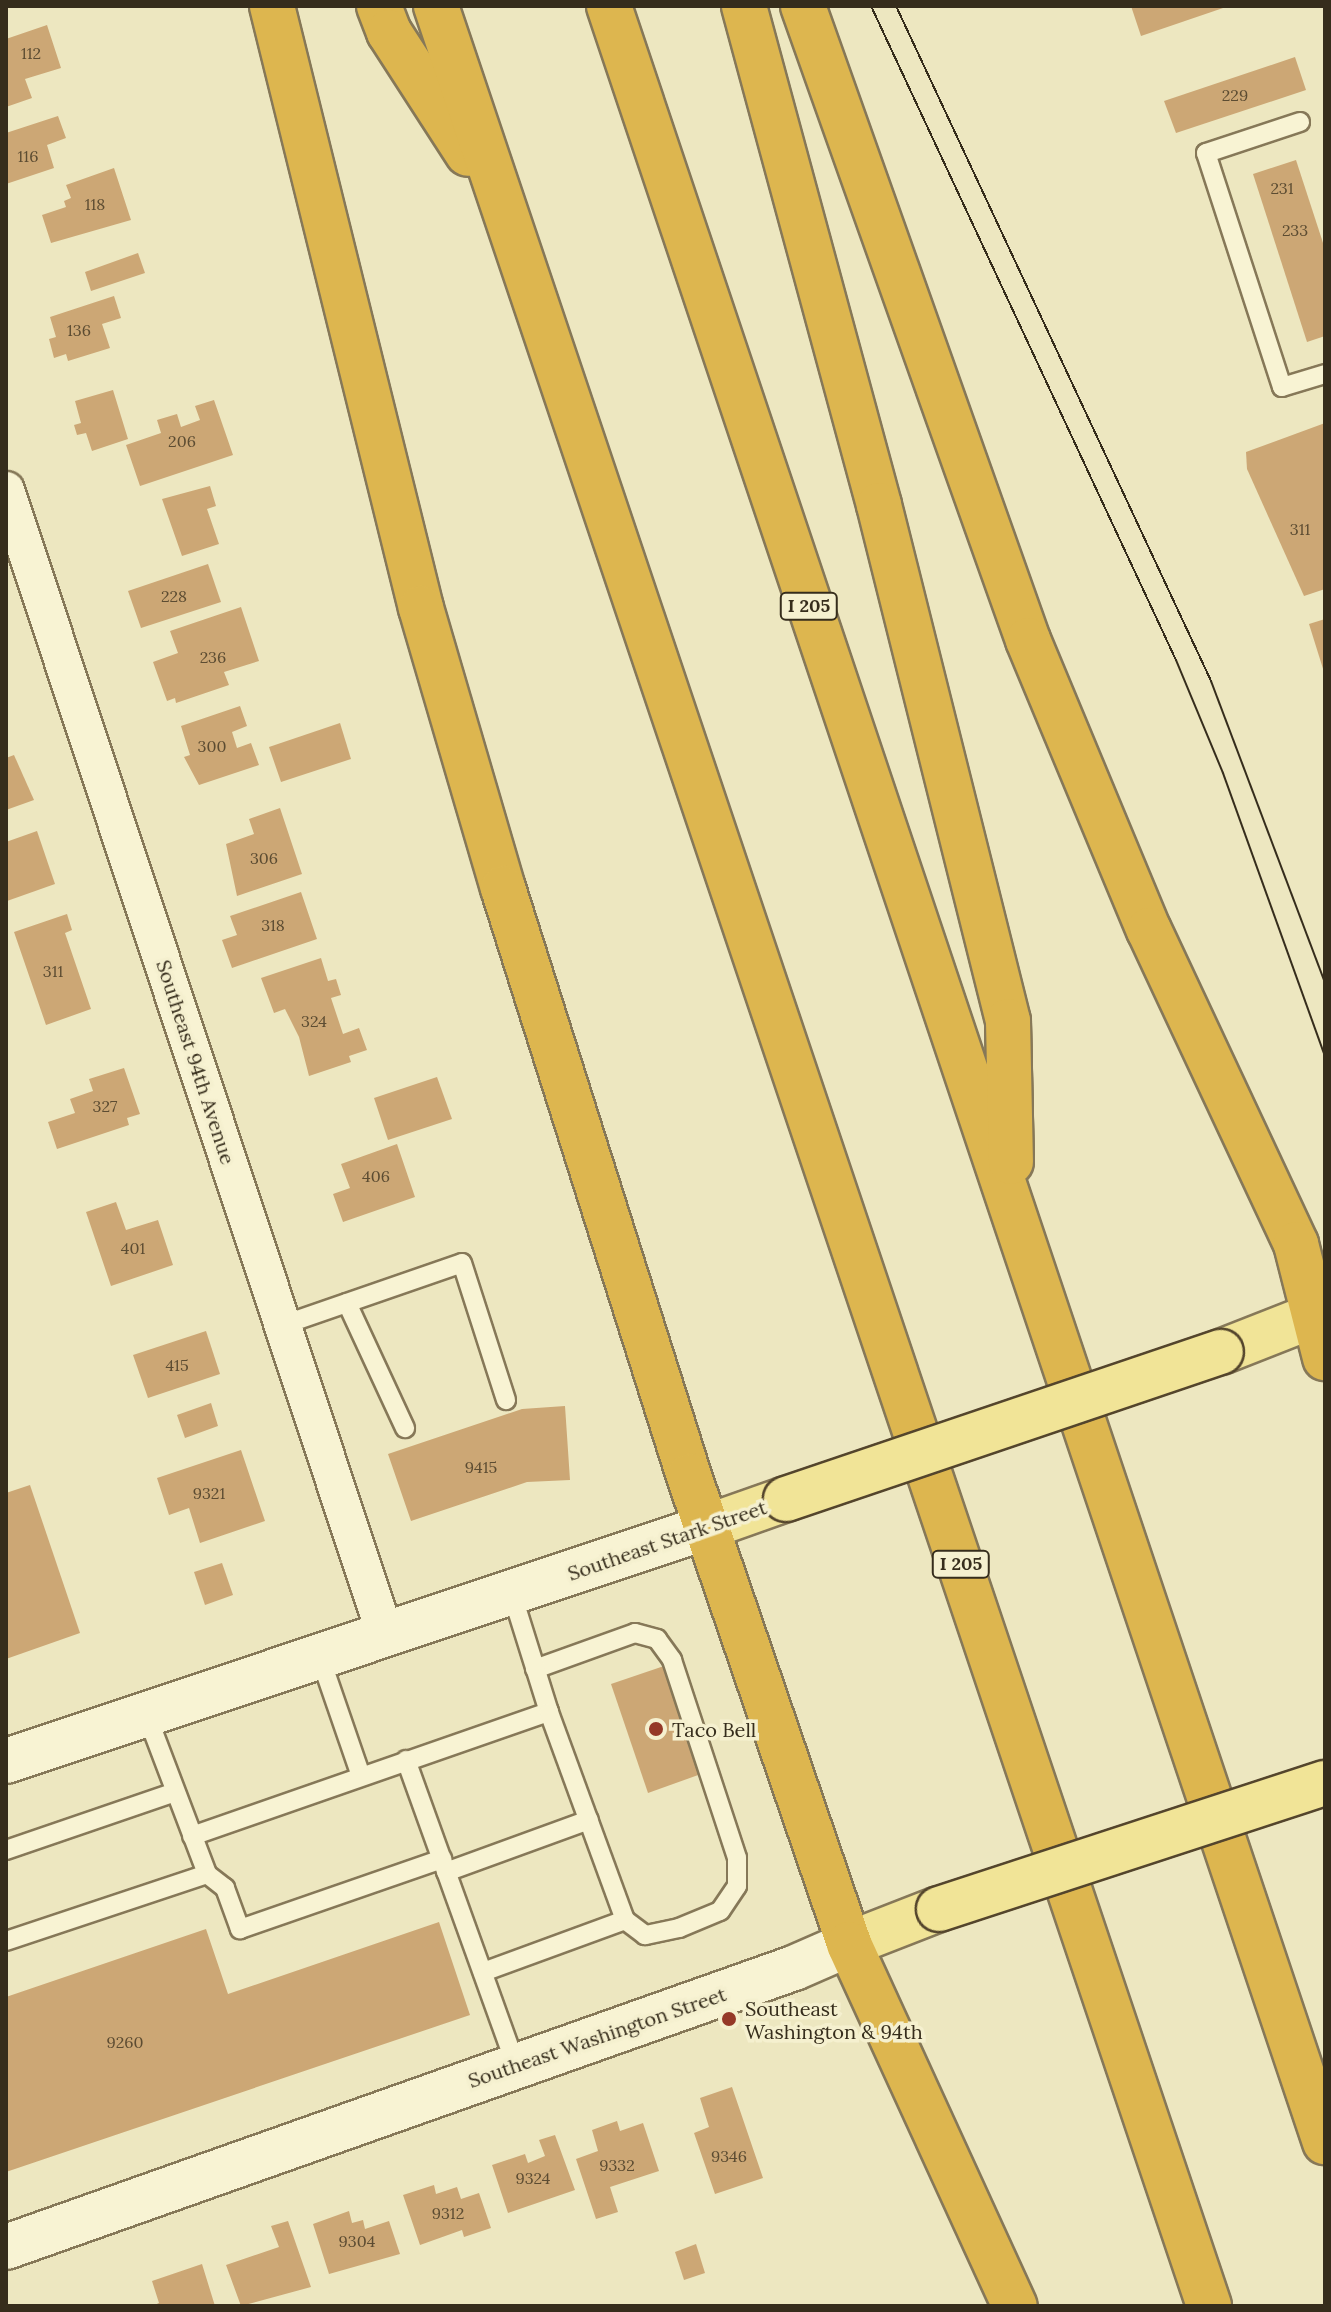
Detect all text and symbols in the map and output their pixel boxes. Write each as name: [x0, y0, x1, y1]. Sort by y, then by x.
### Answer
house number: 112: [21, 43, 41, 63]
house number: 229: [1222, 85, 1248, 105]
house number: 116: [18, 146, 38, 166]
house number: 231: [1270, 178, 1294, 198]
house number: 118: [85, 194, 105, 214]
house number: 233: [1282, 220, 1308, 240]
house number: 136: [67, 320, 91, 340]
house number: 206: [168, 431, 196, 451]
house number: 311: [1290, 519, 1310, 539]
house number: 228: [161, 586, 187, 606]
road number: I 205: [779, 592, 839, 620]
house number: 236: [200, 647, 226, 667]
house number: 300: [198, 736, 226, 756]
house number: 306: [250, 848, 278, 868]
house number: 318: [261, 915, 285, 935]
street label: Southeast 94th Avenue: [152, 957, 240, 1167]
house number: 311: [43, 961, 63, 981]
house number: 324: [301, 1011, 327, 1031]
house number: 327: [93, 1096, 117, 1116]
house number: 406: [362, 1166, 390, 1186]
house number: 401: [121, 1238, 145, 1258]
house number: 415: [165, 1355, 189, 1375]
house number: 9415: [465, 1457, 497, 1477]
house number: 9321: [193, 1483, 225, 1503]
street label: Southeast Stark Street: [564, 1495, 770, 1585]
road number: I 205: [931, 1550, 991, 1578]
place label: Taco Bell: [672, 1717, 756, 1741]
marker: Taco Bell: [647, 1720, 665, 1738]
street label: Southeast Washington Street: [465, 1982, 729, 2092]
place label: Southeast Washington & 94th: [745, 1996, 923, 2043]
marker: Southeast Washington & 94th: [720, 2010, 738, 2028]
house number: 9260: [106, 2032, 144, 2052]
house number: 9346: [711, 2146, 747, 2166]
house number: 9332: [599, 2155, 635, 2175]
house number: 9324: [515, 2168, 551, 2188]
house number: 9312: [432, 2203, 464, 2223]
house number: 9304: [339, 2231, 375, 2251]

